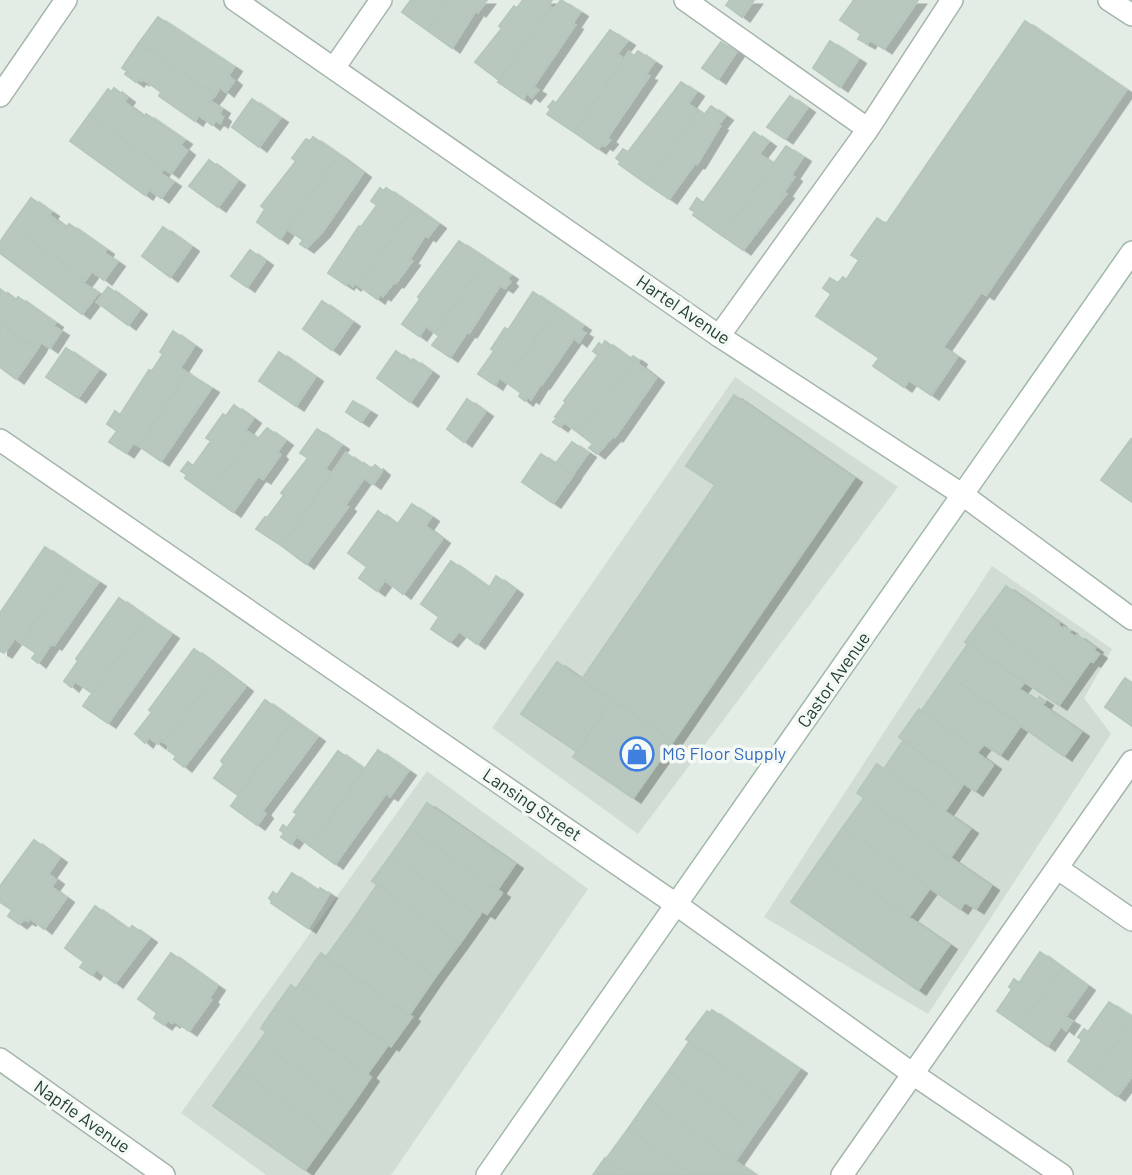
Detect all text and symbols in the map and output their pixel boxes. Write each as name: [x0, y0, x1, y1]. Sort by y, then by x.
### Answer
street label: Hartel Avenue: [632, 270, 735, 349]
street label: Castor Avenue: [792, 627, 874, 732]
shop icon: MG Floor Supply: [618, 735, 656, 773]
place label: MG Floor Supply: [662, 742, 786, 764]
street label: Lansing Street: [479, 763, 586, 845]
street label: Napfle Avenue: [30, 1075, 135, 1157]

